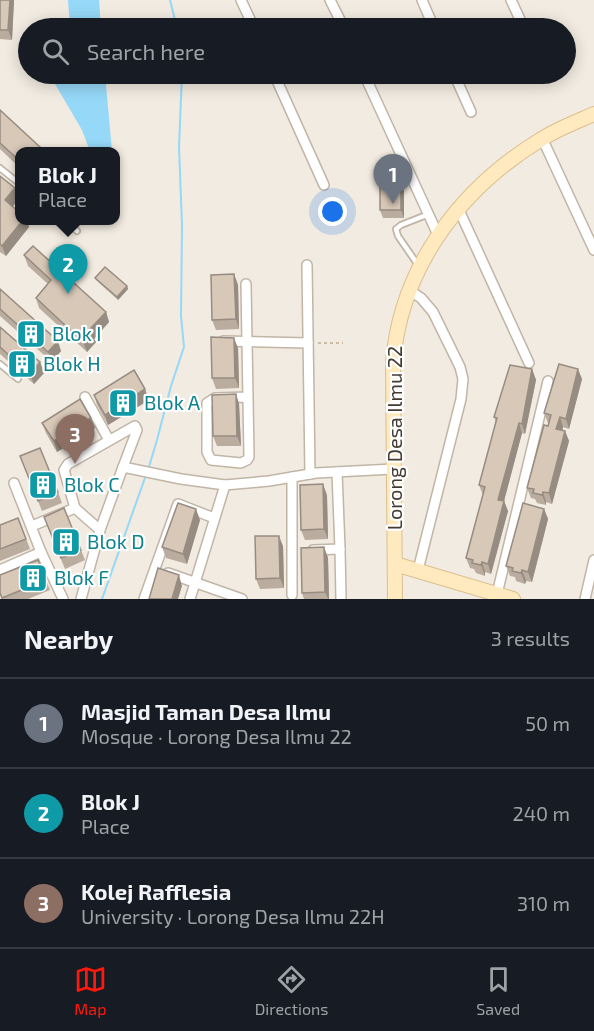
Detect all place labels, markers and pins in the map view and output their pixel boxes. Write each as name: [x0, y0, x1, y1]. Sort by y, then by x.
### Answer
pin: 1: [374, 154, 412, 204]
pin: 2: [48, 244, 88, 294]
building icon: Blok I: [15, 318, 47, 350]
place label: Blok I: [52, 321, 101, 345]
building icon: Blok H: [6, 348, 38, 380]
place label: Blok H: [43, 351, 101, 375]
building icon: Blok A: [107, 387, 139, 419]
place label: Blok A: [144, 390, 201, 414]
pin: 3: [56, 414, 94, 464]
building icon: Blok C: [27, 469, 59, 501]
place label: Blok C: [64, 472, 120, 496]
building icon: Blok D: [50, 526, 82, 558]
place label: Blok D: [87, 529, 144, 553]
building icon: Blok F: [17, 562, 49, 594]
place label: Blok F: [54, 565, 109, 589]

